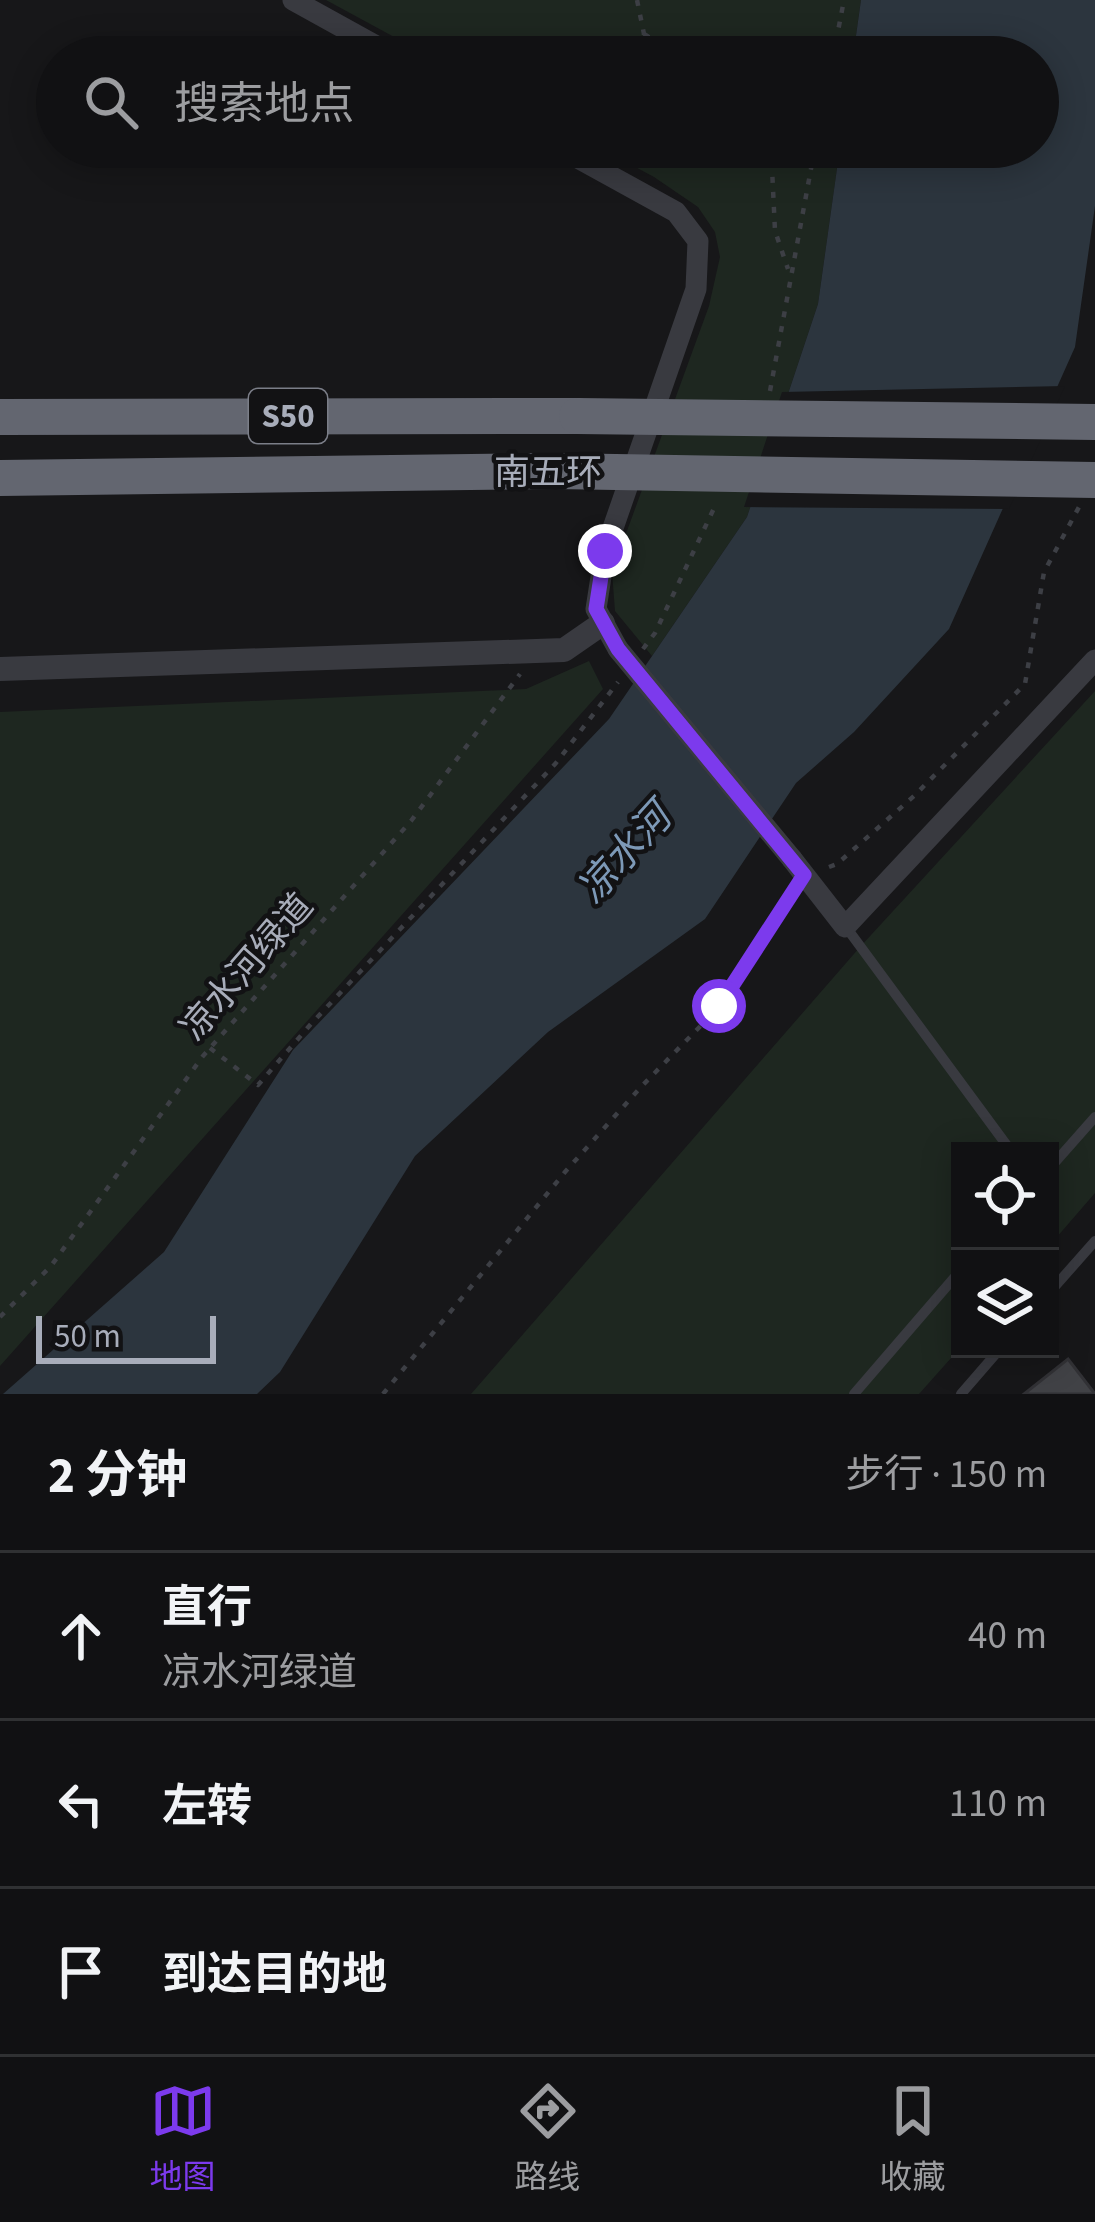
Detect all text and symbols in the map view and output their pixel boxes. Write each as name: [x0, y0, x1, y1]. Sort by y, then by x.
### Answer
search box: [36, 36, 1059, 168]
icon: search: [78, 69, 144, 135]
text: 搜索地点: [174, 73, 354, 137]
road number: S50: [249, 389, 327, 443]
street label: 南五环: [494, 447, 602, 498]
route end: [578, 524, 632, 578]
water label: 凉水河: [565, 787, 690, 916]
street label: 凉水河绿道: [169, 882, 325, 1052]
route start: [692, 979, 746, 1033]
map controls: [951, 1142, 1059, 1358]
button: locate: [951, 1142, 1059, 1250]
button: layers: [951, 1250, 1059, 1358]
scale bar: [36, 1310, 216, 1363]
text: 50 m: [54, 1313, 121, 1360]
text: 2 分钟: [48, 1440, 187, 1512]
text: 步行 · 150 m: [845, 1447, 1047, 1503]
text: 直行: [162, 1576, 252, 1640]
icon: ahead: [48, 1603, 114, 1669]
text: 40 m: [968, 1608, 1047, 1664]
text: 凉水河绿道: [162, 1645, 357, 1701]
icon: left: [48, 1771, 114, 1837]
text: 左转: [162, 1775, 252, 1839]
text: 110 m: [949, 1776, 1047, 1832]
icon: arrive: [48, 1939, 114, 2005]
text: 到达目的地: [162, 1943, 387, 2007]
tab: 地图: [150, 2078, 216, 2201]
tab: 路线: [515, 2078, 581, 2201]
tab: 收藏: [880, 2078, 946, 2201]

